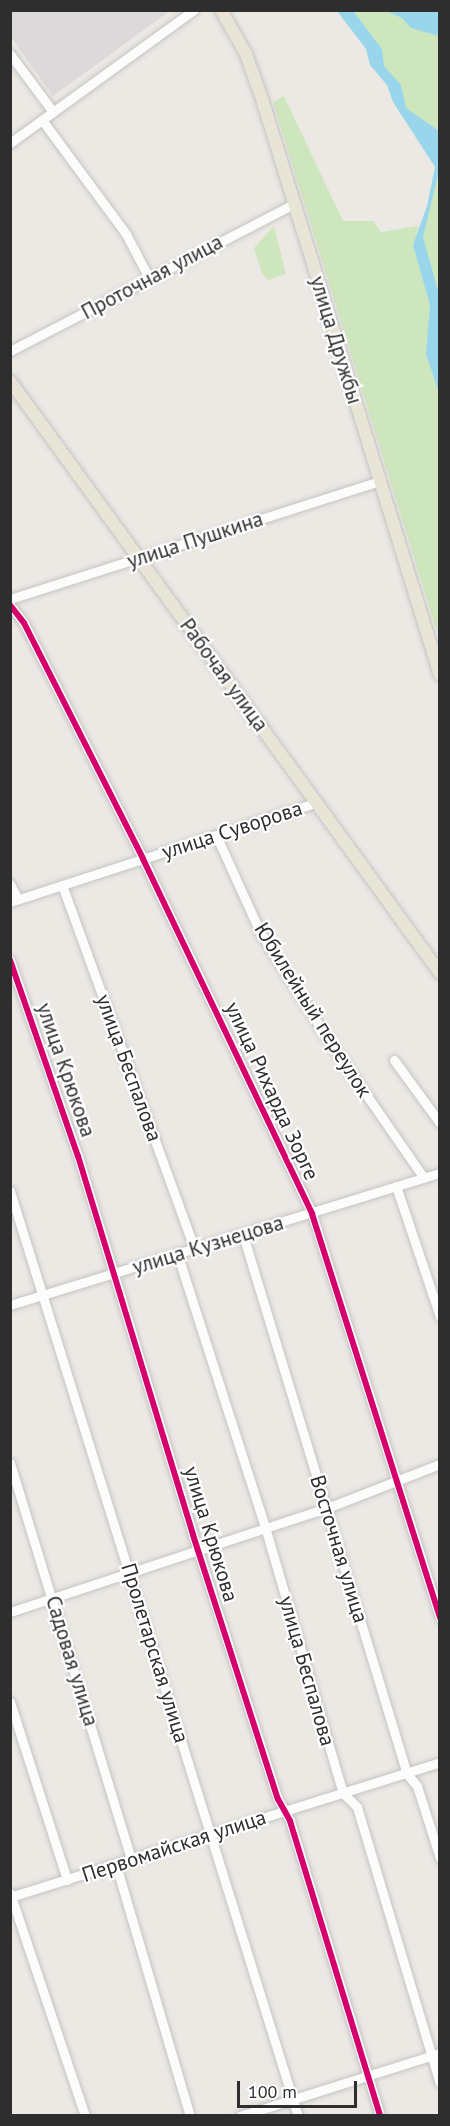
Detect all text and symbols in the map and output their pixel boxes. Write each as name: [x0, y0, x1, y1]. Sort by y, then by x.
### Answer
street label: Проточная улица: [77, 229, 227, 325]
street label: улица Дружбы: [305, 273, 367, 407]
street label: улица Пушкина: [124, 506, 266, 574]
street label: Рабочая улица: [175, 614, 273, 736]
street label: улица Суворова: [159, 795, 305, 865]
street label: Юбилейный переулок: [249, 918, 377, 1102]
street label: улица Беспалова: [91, 991, 167, 1145]
street label: улица Рихарда Зорге: [220, 998, 324, 1184]
street label: улица Крюкова: [31, 1000, 101, 1140]
street label: улица Кузнецова: [129, 1210, 287, 1280]
street label: улица Крюкова: [178, 1463, 244, 1605]
street label: Восточная улица: [305, 1472, 373, 1626]
street label: Пролетарская улица: [116, 1560, 194, 1746]
street label: Садовая улица: [40, 1593, 104, 1729]
street label: улица Беспалова: [274, 1593, 340, 1749]
street label: Первомайская улица: [79, 1804, 269, 1888]
scale bar: [240, 2069, 360, 2107]
text: 100 m: [248, 2080, 297, 2103]

